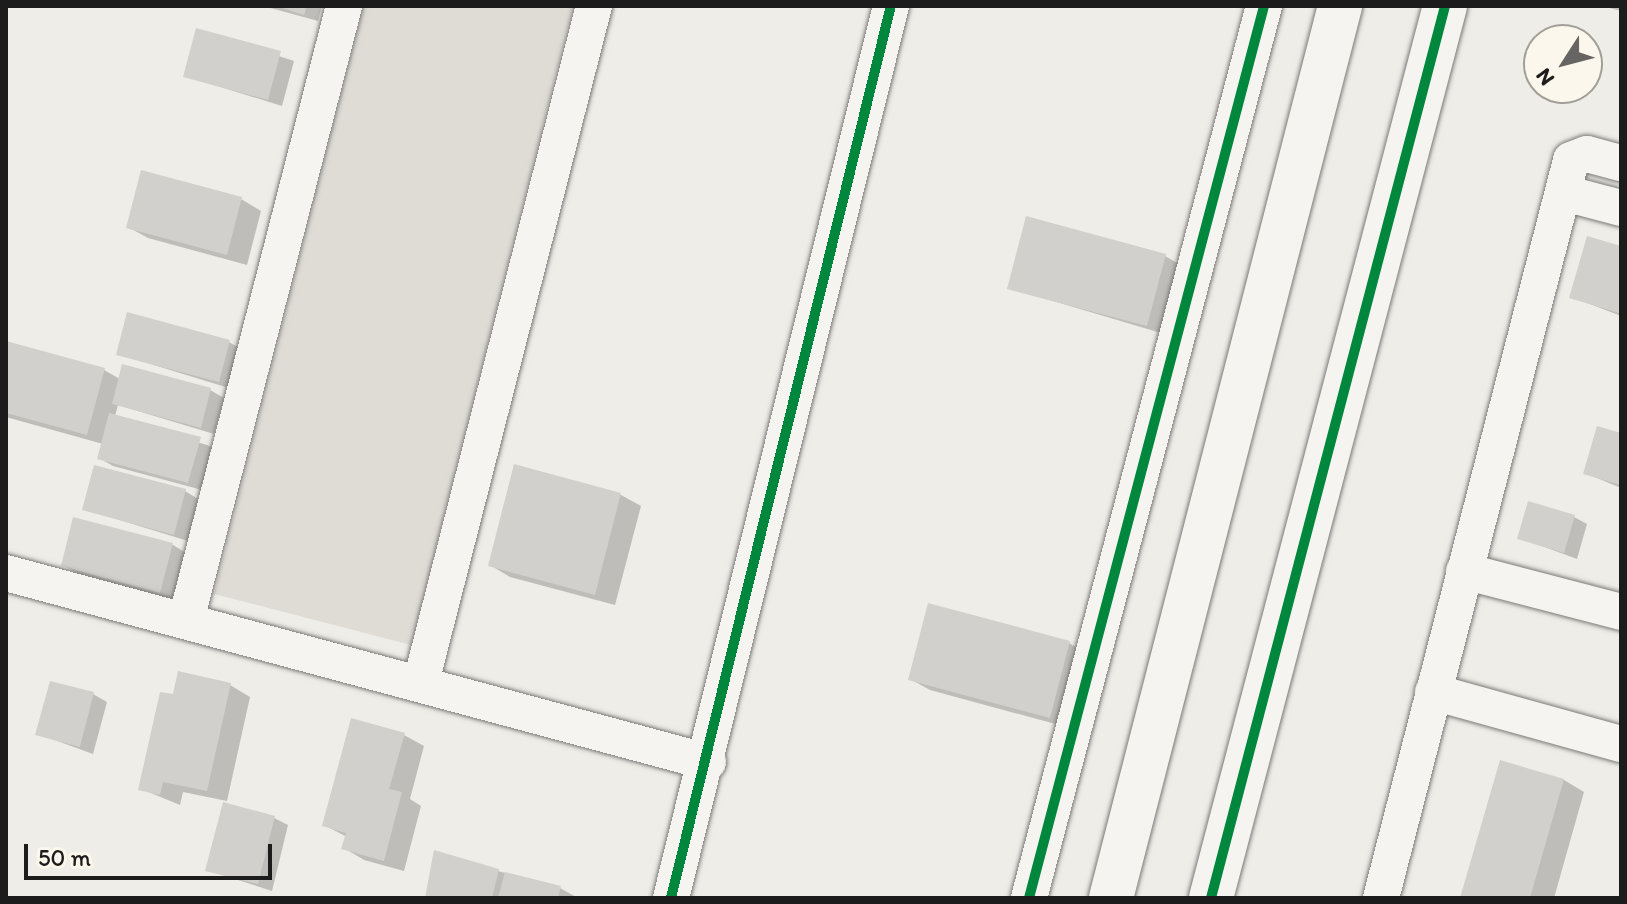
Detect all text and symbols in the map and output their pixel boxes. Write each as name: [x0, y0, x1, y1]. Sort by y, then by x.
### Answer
north arrow: [1523, 24, 1603, 104]
text: N: [1530, 63, 1560, 91]
scale bar: [28, 828, 276, 878]
text: 50 m: [38, 843, 91, 872]

